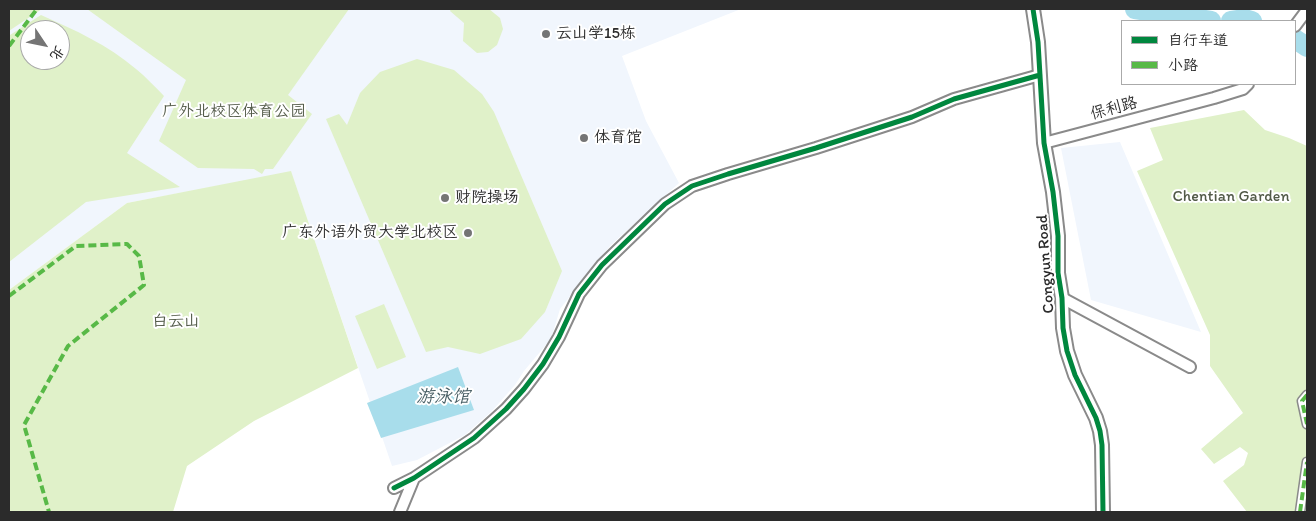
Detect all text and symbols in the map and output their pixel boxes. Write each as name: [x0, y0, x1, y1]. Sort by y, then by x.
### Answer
north arrow: [20, 20, 70, 70]
legend: [1121, 20, 1296, 85]
place label: 云山学15栋: [556, 24, 636, 44]
marker: 云山学15栋: [540, 28, 552, 40]
text: 自行车道: [1168, 31, 1228, 49]
text: 北: [46, 43, 68, 64]
text: 小路: [1168, 56, 1198, 74]
street label: 保利路: [1088, 94, 1140, 124]
park label: 广外北校区体育公园: [162, 102, 306, 122]
place label: 体育馆: [594, 128, 642, 148]
marker: 体育馆: [578, 132, 590, 144]
park label: Chentian Garden: [1172, 187, 1290, 207]
place label: 财院操场: [455, 188, 519, 208]
marker: 财院操场: [439, 192, 451, 204]
street label: Congyun Road: [1033, 214, 1059, 314]
place label: 广东外语外贸大学北校区: [282, 223, 458, 243]
marker: 广东外语外贸大学北校区: [462, 227, 474, 239]
park label: 白云山: [152, 312, 200, 332]
water label: 游泳馆: [416, 386, 470, 408]

